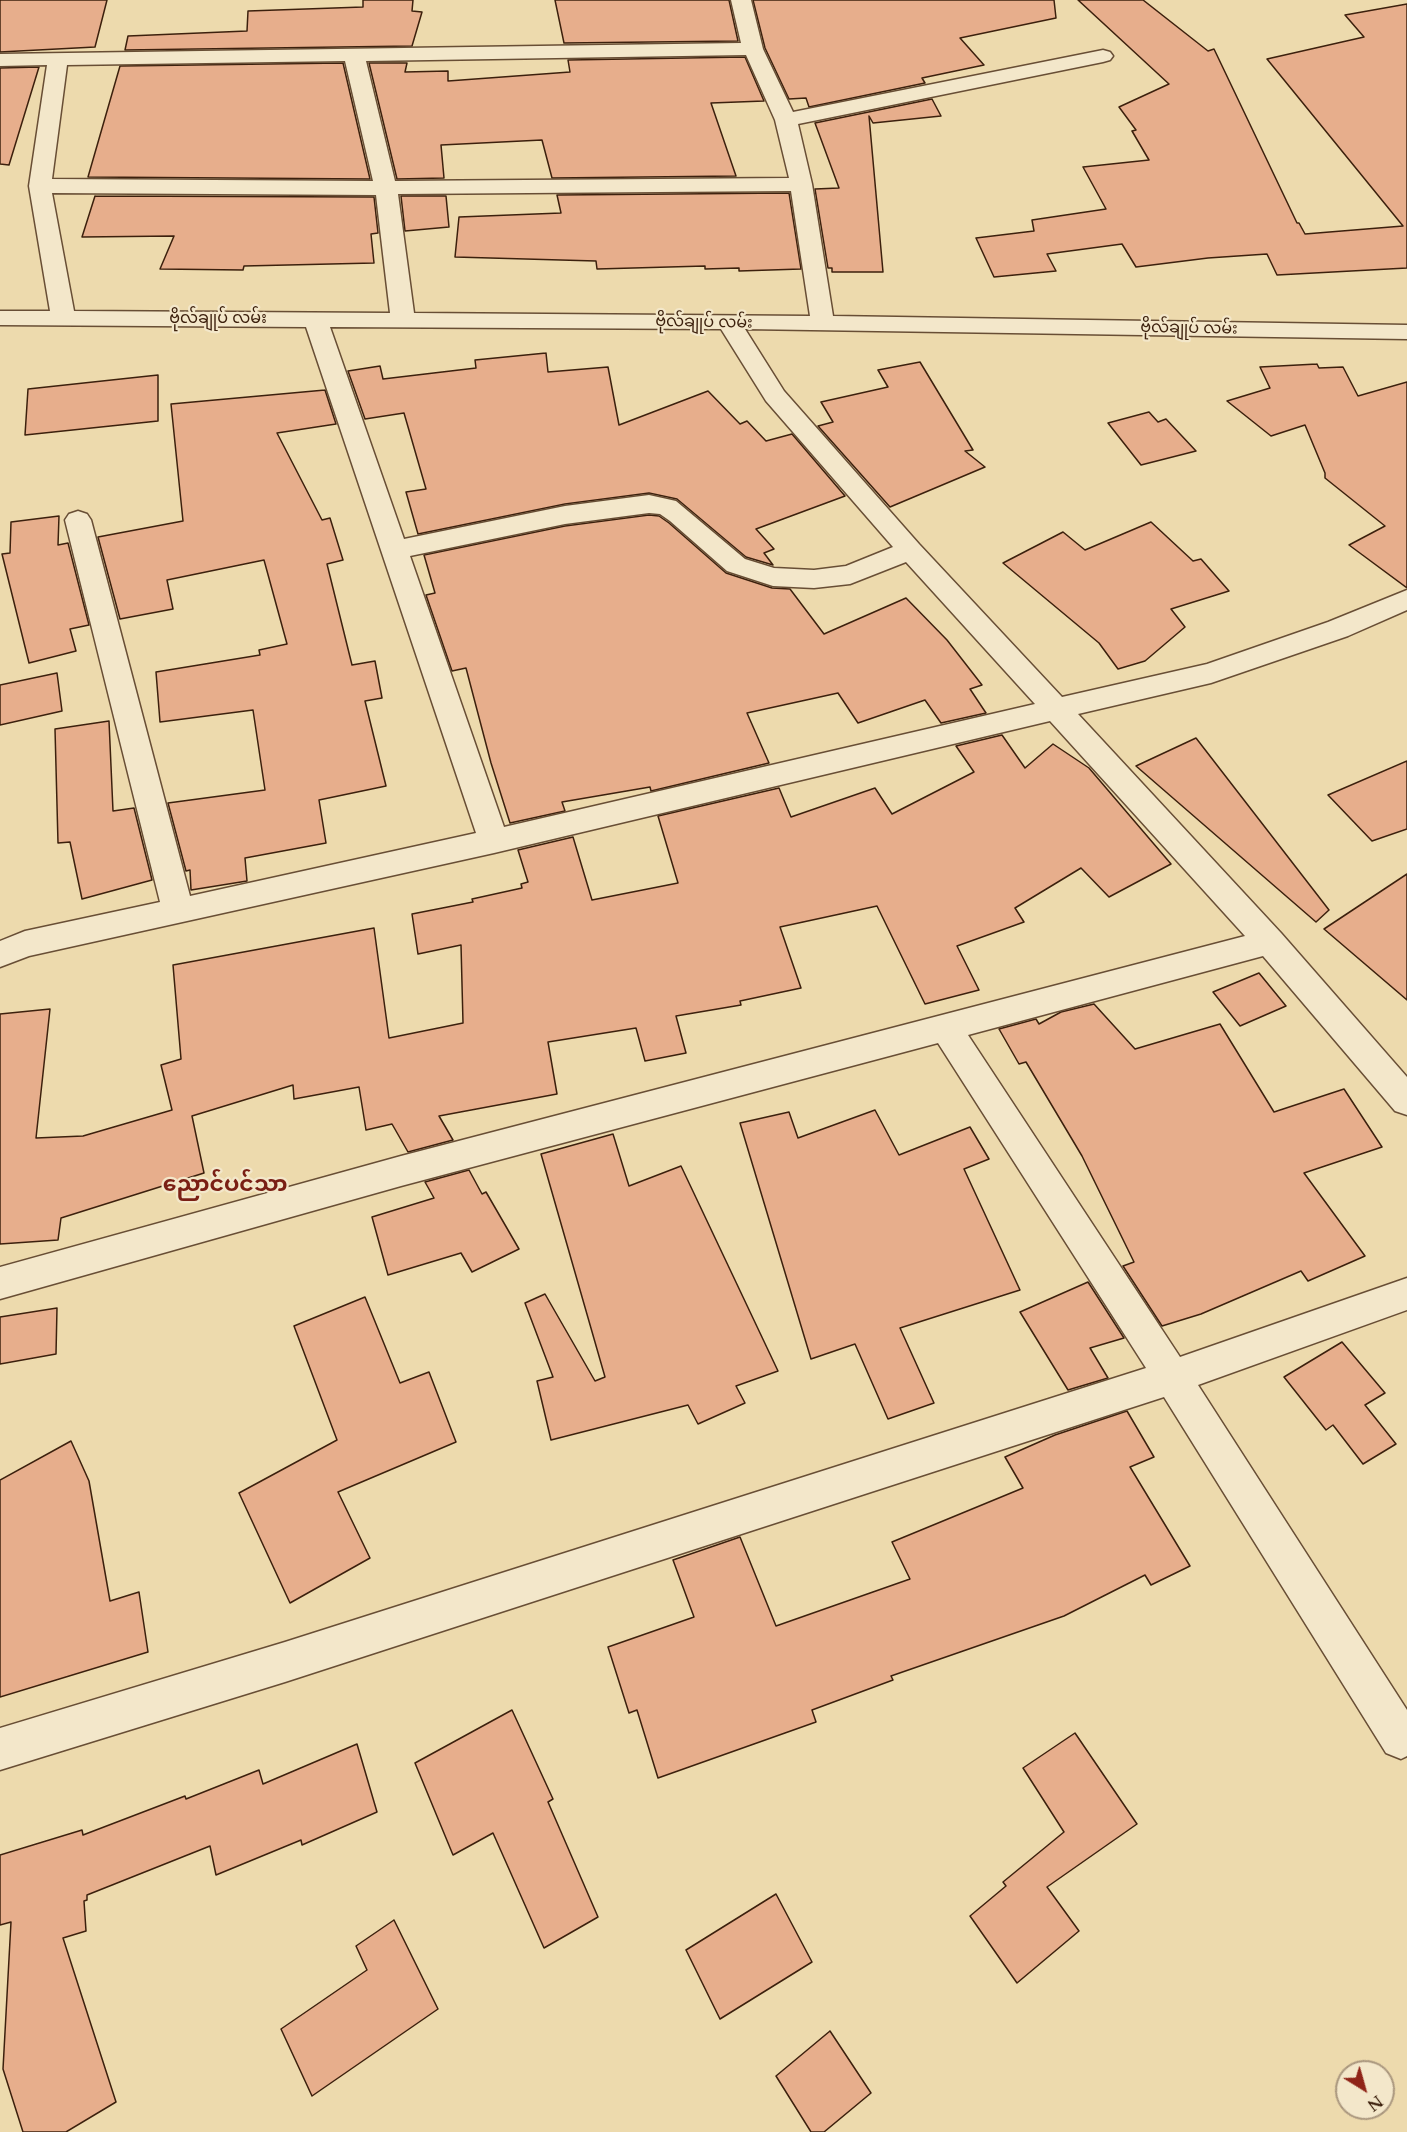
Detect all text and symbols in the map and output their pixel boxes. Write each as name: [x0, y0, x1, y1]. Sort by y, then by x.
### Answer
street label: ဗိုလ်ချုပ် လမ်း: [169, 309, 267, 329]
street label: ဗိုလ်ချုပ် လမ်း: [655, 313, 753, 333]
street label: ဗိုလ်ချုပ် လမ်း: [1140, 319, 1238, 339]
district label: ညောင်ပင်သာ: [163, 1173, 287, 1199]
north arrow: [1335, 2060, 1395, 2120]
text: N: [1362, 2090, 1387, 2116]

